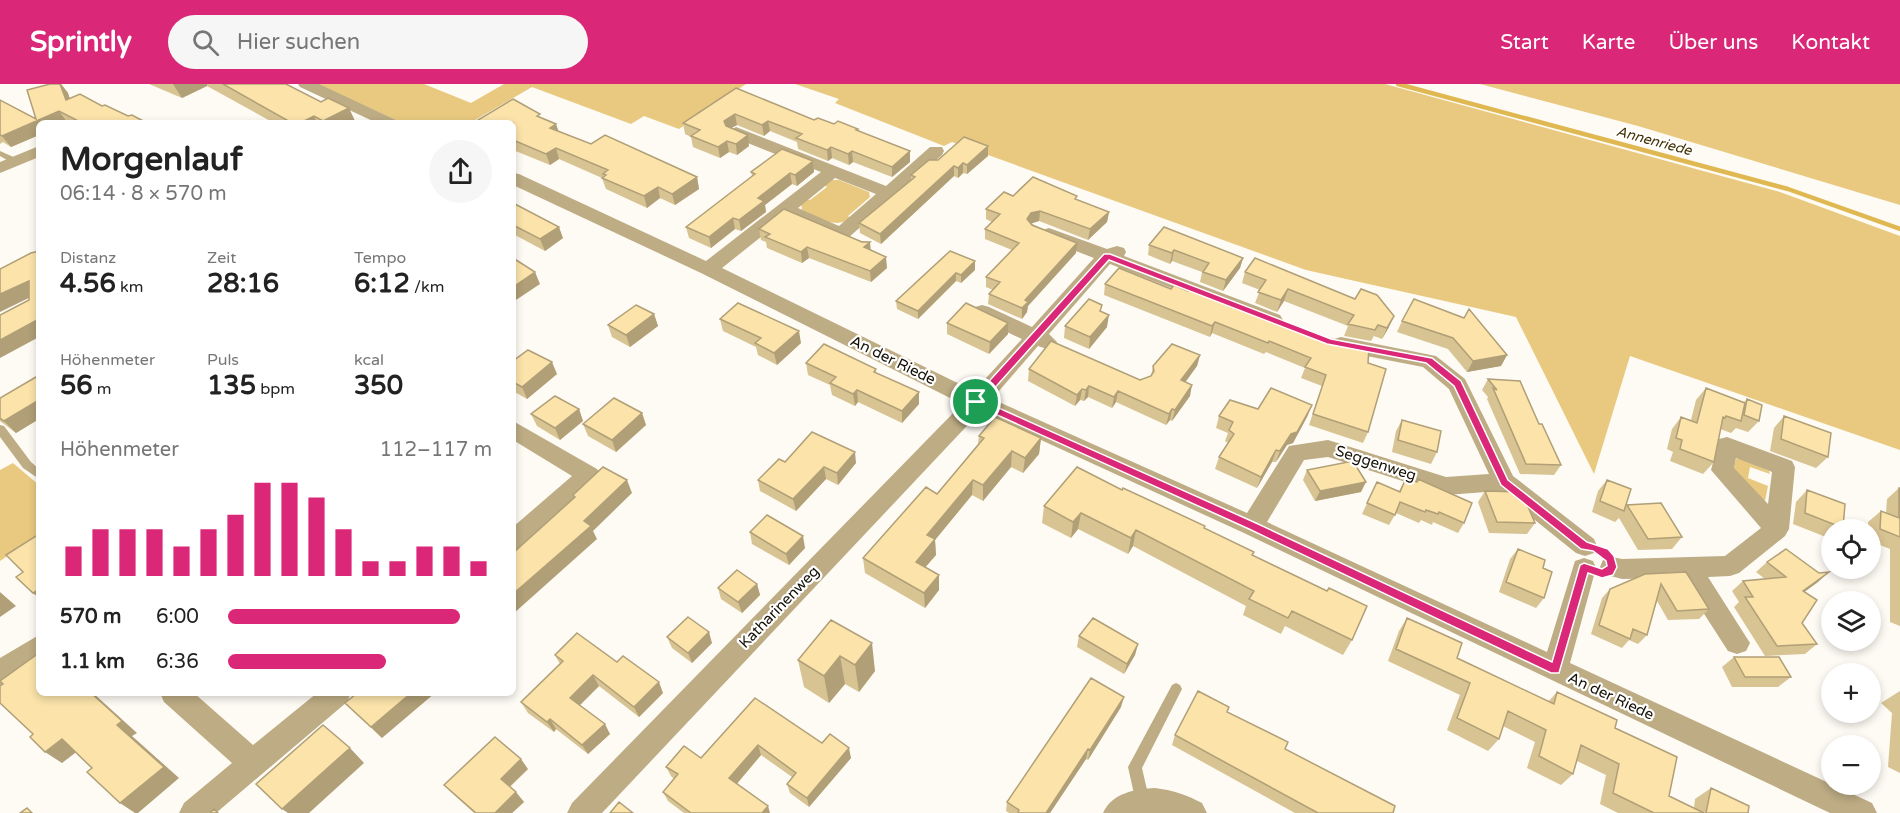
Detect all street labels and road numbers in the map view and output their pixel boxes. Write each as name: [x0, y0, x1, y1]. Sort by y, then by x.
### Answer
street label: An der Riede: [847, 332, 939, 388]
street label: Seggenweg: [1333, 441, 1419, 485]
street label: Katharinenweg: [735, 562, 823, 652]
street label: An der Riede: [1565, 668, 1657, 724]

